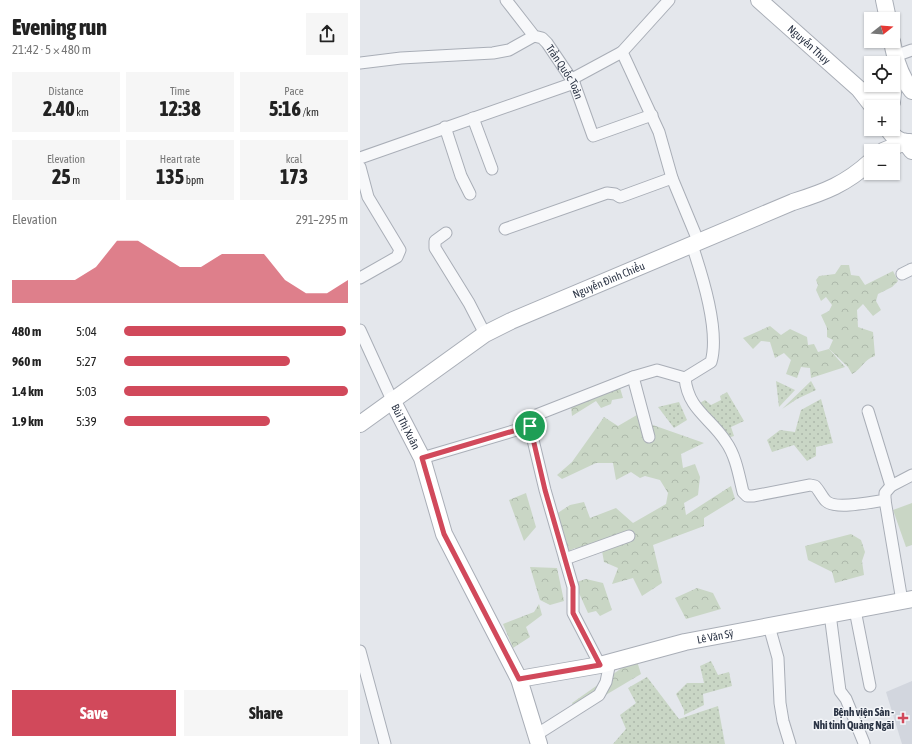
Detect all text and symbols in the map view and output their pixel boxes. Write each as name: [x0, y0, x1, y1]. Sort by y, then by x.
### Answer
north arrow: [864, 12, 900, 48]
map controls: [864, 12, 900, 180]
button: share: [306, 13, 348, 55]
text: Evening run: [12, 14, 107, 40]
street label: Nguyễn Thụy: [785, 23, 833, 67]
text: 21:42 · 5 × 480 m: [12, 42, 91, 57]
street label: Trần Quốc Toản: [544, 42, 585, 101]
button: locate: [864, 56, 900, 92]
text: Distance: [48, 85, 84, 97]
text: Time: [170, 85, 190, 97]
text: Pace: [284, 85, 304, 97]
text: 2.40: [43, 97, 75, 120]
text: 12:38: [159, 97, 201, 120]
text: 5:16: [269, 97, 301, 120]
button: +: [864, 100, 900, 136]
text: km: [75, 106, 89, 118]
text: /km: [301, 106, 319, 118]
button: −: [864, 144, 900, 180]
text: Elevation: [47, 153, 85, 165]
text: Heart rate: [160, 153, 200, 165]
text: kcal: [286, 153, 302, 165]
text: 25: [52, 165, 71, 188]
text: 135: [156, 165, 184, 188]
text: 173: [280, 165, 308, 188]
text: m: [71, 174, 80, 186]
text: bpm: [184, 174, 204, 186]
text: Elevation: [12, 212, 57, 227]
text: 291–295 m: [296, 212, 348, 227]
street label: Nguyễn Đình Chiểu: [571, 259, 646, 300]
text: 480 m: [12, 324, 41, 339]
text: 5:04: [76, 324, 97, 339]
text: 960 m: [12, 354, 41, 369]
text: 5:27: [76, 354, 97, 369]
text: 1.4 km: [12, 384, 43, 399]
text: 5:03: [76, 384, 97, 399]
street label: Bùi Thị Xuân: [389, 402, 422, 451]
pin: [513, 409, 547, 443]
text: 1.9 km: [12, 414, 43, 429]
text: 5:39: [76, 414, 97, 429]
icon: arrive: [519, 415, 541, 437]
street label: Lê Văn Sỹ: [696, 627, 735, 646]
button: Save: [12, 690, 176, 736]
button: Share: [184, 690, 348, 736]
place label: Bệnh viện Sản - Nhi tỉnh Quảng Ngãi: [813, 706, 894, 731]
marker: Bệnh viện Sản - Nhi tỉnh Quảng Ngãi: [897, 712, 909, 724]

